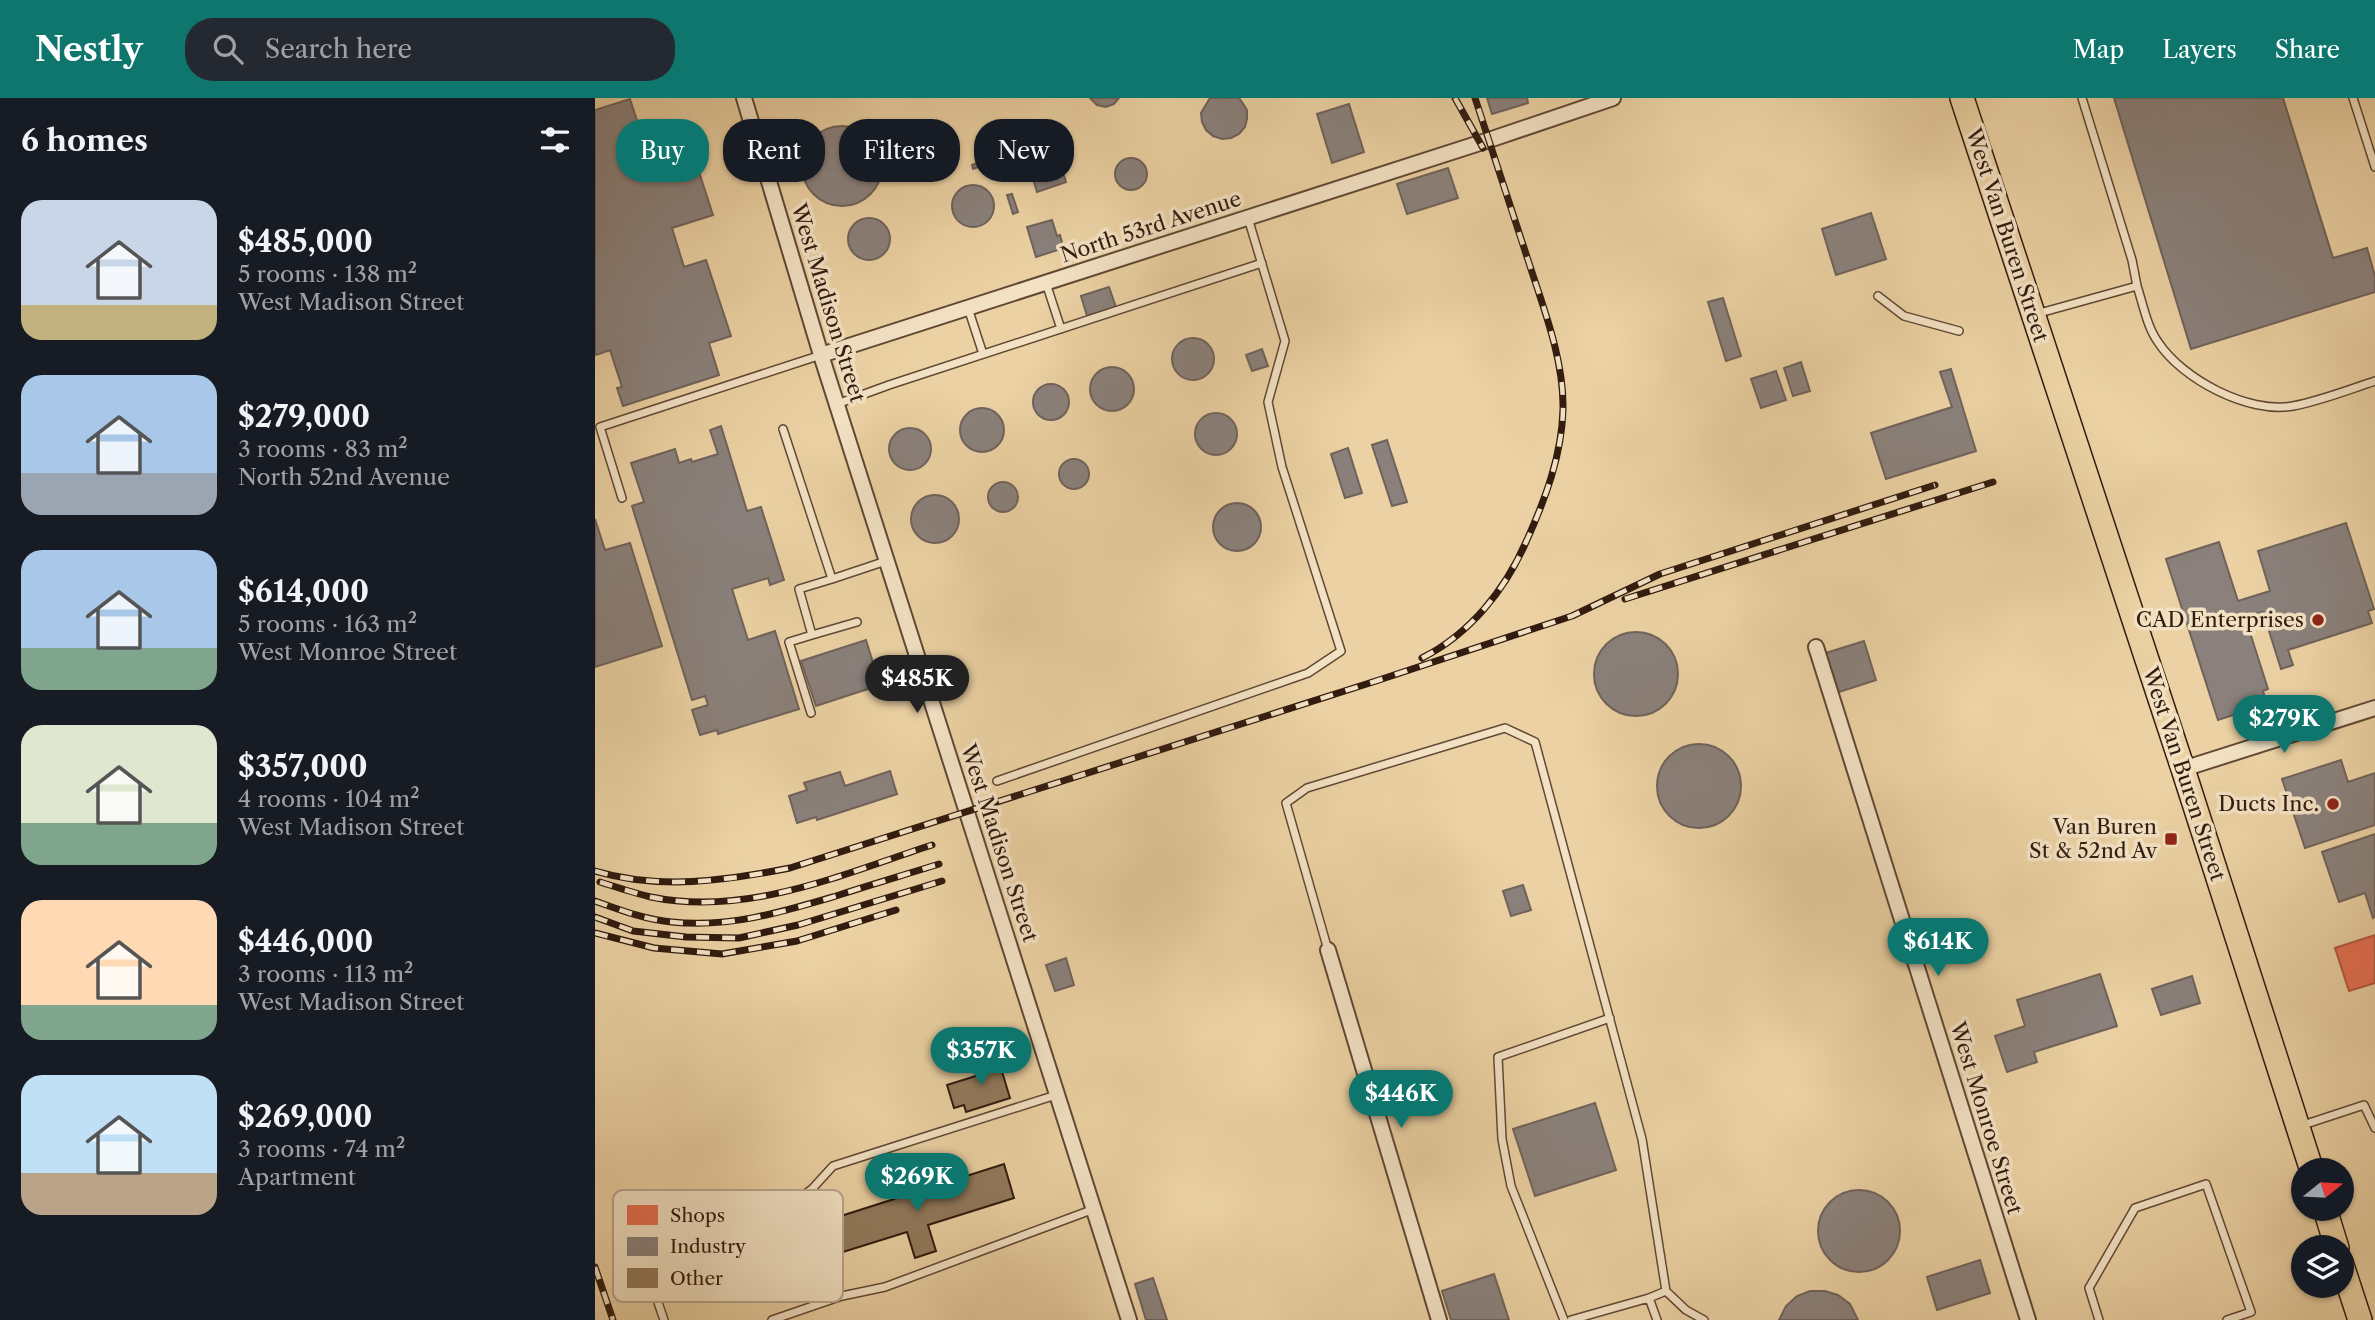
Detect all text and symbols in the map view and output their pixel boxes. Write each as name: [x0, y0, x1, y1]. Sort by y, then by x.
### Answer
search box: [185, 18, 675, 81]
text: Nestly: [35, 29, 143, 70]
icon: search: [209, 30, 247, 68]
text: Search here: [265, 33, 412, 65]
text: Map: [2073, 35, 2124, 64]
text: Layers: [2162, 35, 2237, 64]
text: Share: [2275, 35, 2340, 64]
chip: Buy: [616, 119, 709, 182]
chip: Rent: [723, 119, 825, 182]
chip: Filters: [839, 119, 960, 182]
chip: New: [974, 119, 1074, 182]
icon: filters: [536, 121, 574, 159]
text: 6 homes: [21, 122, 148, 159]
street label: West Van Buren Street: [1961, 124, 2054, 346]
street label: North 53rd Avenue: [1057, 186, 1244, 268]
street label: West Madison Street: [786, 199, 871, 406]
text: $485,000: [238, 223, 373, 260]
icon: home: [77, 228, 161, 312]
text: 5 rooms · 138 m²: [238, 260, 417, 288]
text: West Madison Street: [238, 288, 464, 316]
text: $279,000: [238, 398, 370, 435]
icon: home: [77, 403, 161, 487]
text: 3 rooms · 83 m²: [238, 435, 408, 463]
text: North 52nd Avenue: [238, 463, 450, 491]
text: $614,000: [238, 573, 369, 610]
icon: home: [77, 578, 161, 662]
place label: CAD Enterprises: [2136, 607, 2304, 632]
text: 5 rooms · 163 m²: [238, 610, 417, 638]
marker: CAD Enterprises: [2310, 612, 2326, 628]
text: West Monroe Street: [238, 638, 457, 666]
pin: $485K: [868, 656, 966, 715]
street label: West Van Buren Street: [2138, 663, 2231, 885]
text: $485K: [881, 664, 953, 692]
pin: $279K: [2235, 696, 2333, 755]
text: $279K: [2249, 704, 2319, 732]
street label: West Madison Street: [955, 740, 1043, 945]
text: $357,000: [238, 748, 368, 785]
icon: home: [77, 753, 161, 837]
text: 4 rooms · 104 m²: [238, 785, 420, 813]
place label: Ducts Inc.: [2218, 791, 2319, 816]
marker: Ducts Inc.: [2325, 796, 2341, 812]
text: West Madison Street: [238, 813, 464, 841]
place label: Van Buren St & 52nd Av: [2029, 814, 2158, 863]
marker: Van Buren St & 52nd Av: [2163, 831, 2179, 847]
pin: $614K: [1889, 918, 1987, 978]
text: $446,000: [238, 923, 373, 960]
text: $614K: [1904, 927, 1972, 955]
icon: home: [77, 928, 161, 1012]
text: 3 rooms · 113 m²: [238, 960, 414, 988]
text: West Madison Street: [238, 988, 464, 1016]
street label: West Monroe Street: [1945, 1018, 2028, 1218]
pin: $357K: [932, 1028, 1030, 1087]
text: $357K: [947, 1036, 1015, 1064]
pin: $446K: [1352, 1070, 1450, 1130]
text: $446K: [1365, 1079, 1437, 1107]
text: $269,000: [238, 1098, 372, 1135]
icon: home: [77, 1103, 161, 1187]
text: 3 rooms · 74 m²: [238, 1135, 405, 1163]
pin: $269K: [868, 1154, 966, 1213]
north arrow: [2291, 1158, 2354, 1222]
map controls: [2291, 1158, 2354, 1298]
text: $269K: [881, 1162, 953, 1190]
text: Apartment: [238, 1163, 356, 1191]
legend: [613, 1190, 843, 1302]
text: Shops: [670, 1204, 725, 1227]
text: Industry: [670, 1235, 746, 1258]
button: layers: [2291, 1235, 2354, 1298]
text: Other: [670, 1267, 723, 1290]

